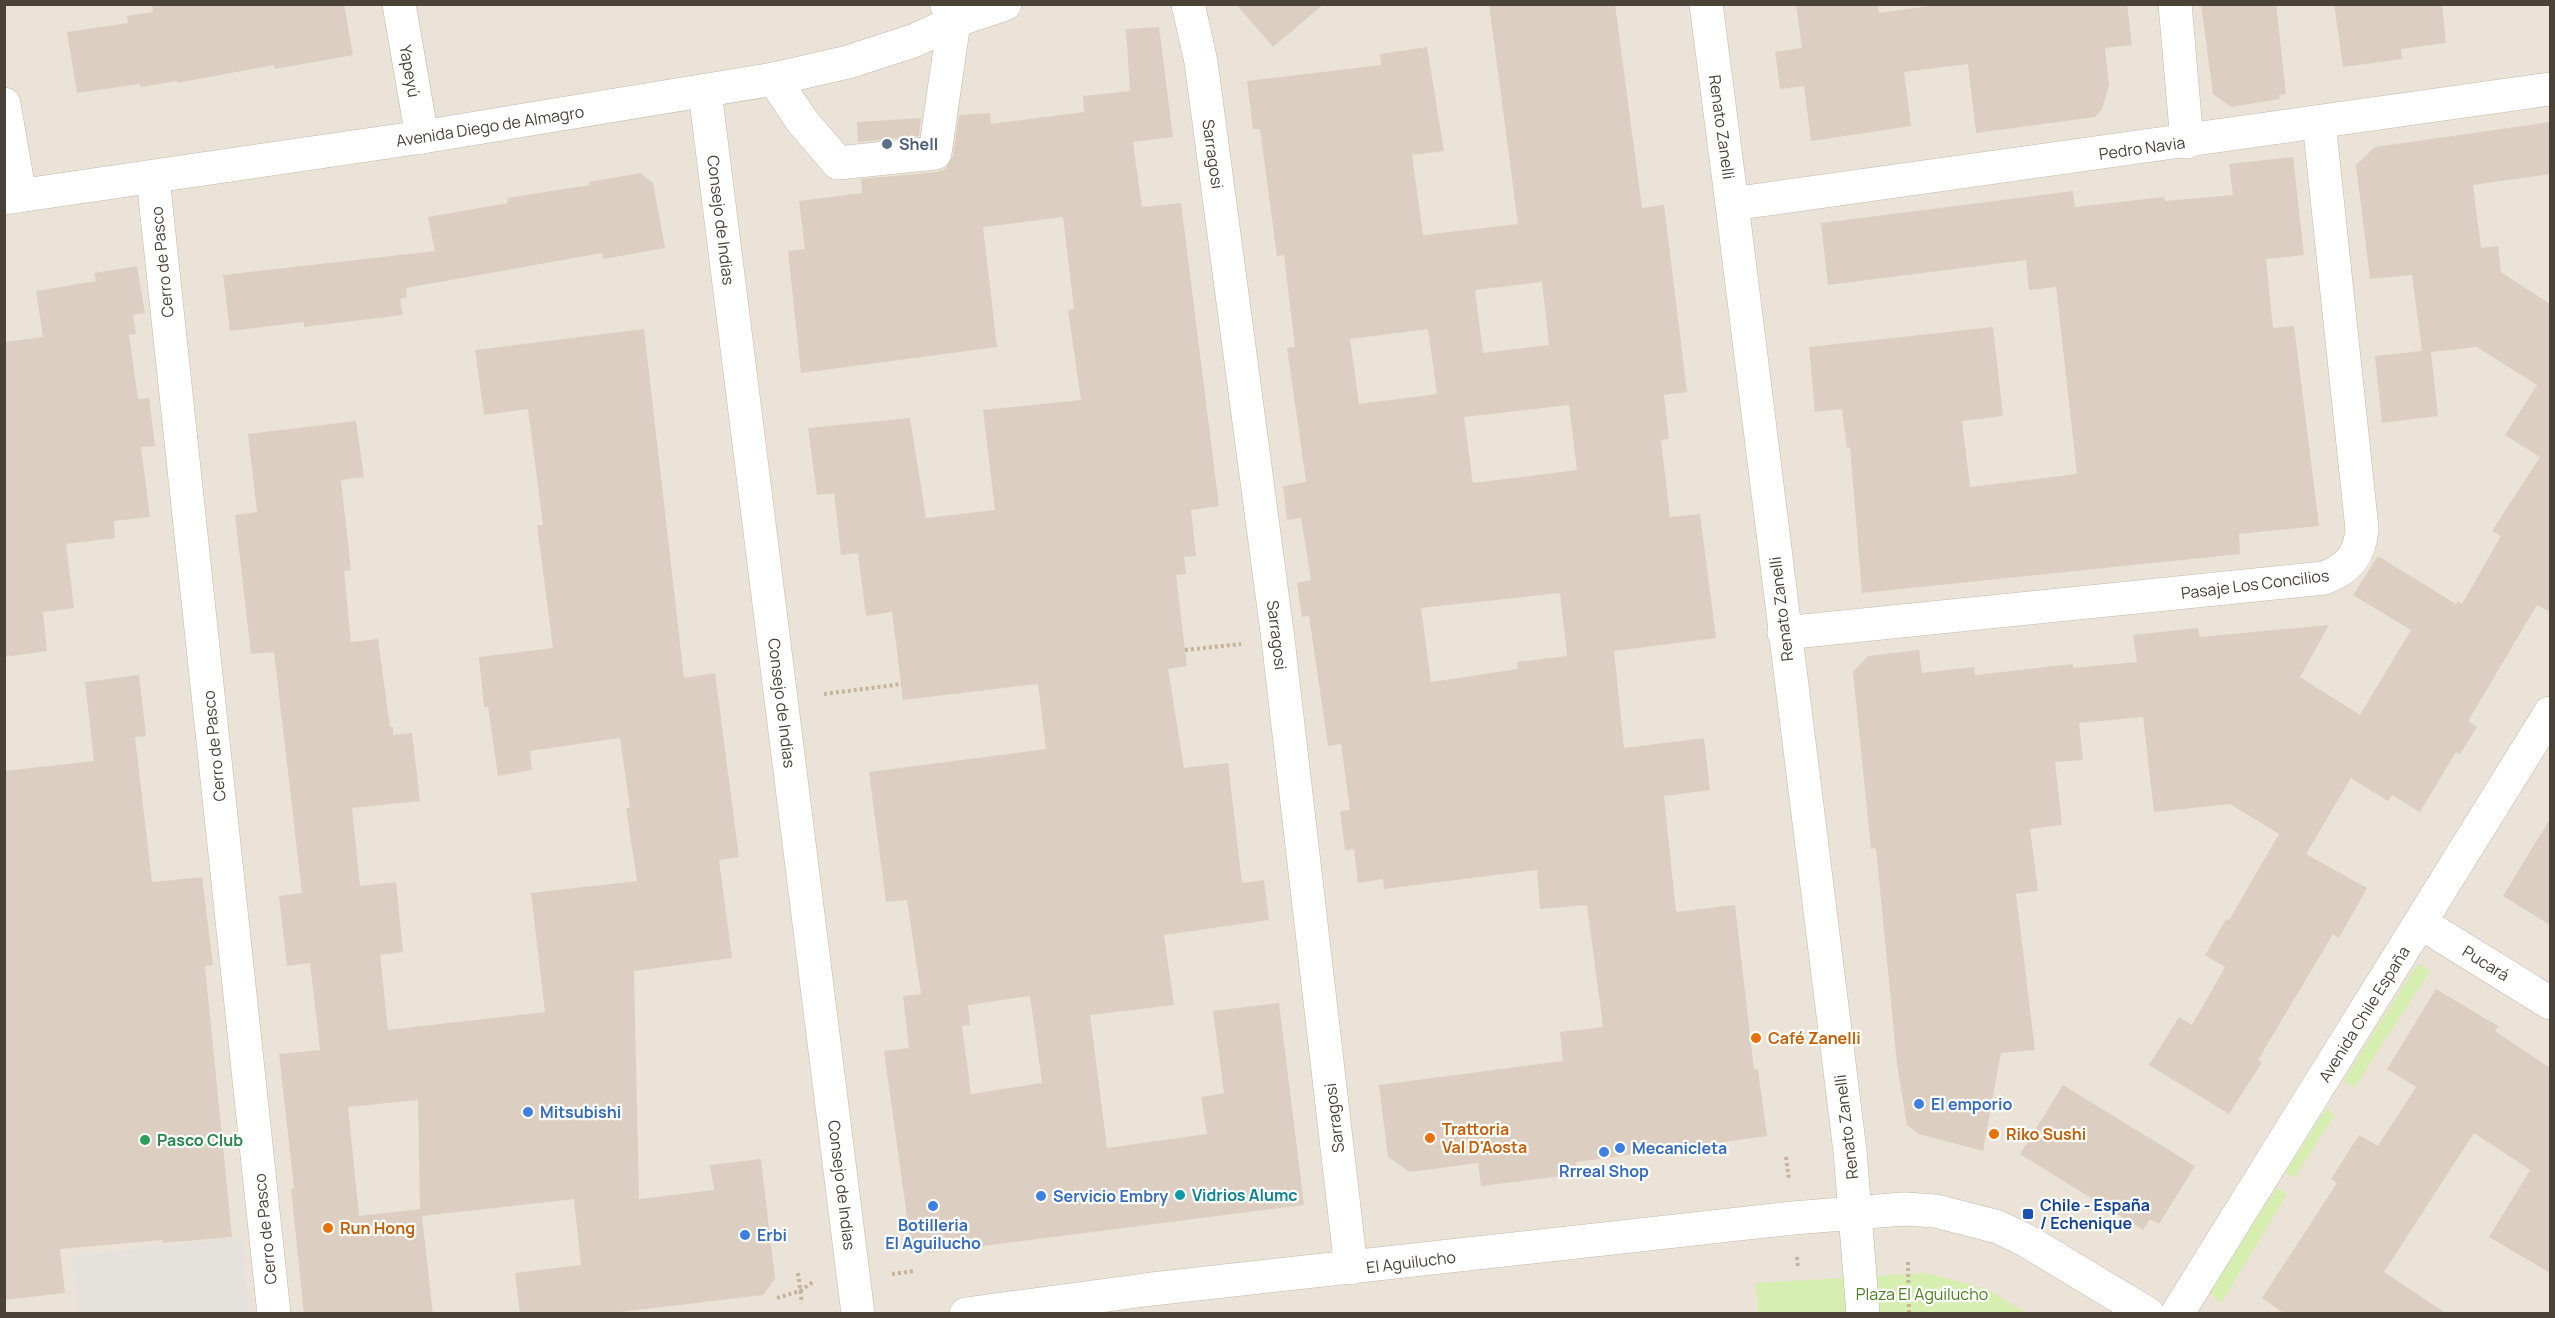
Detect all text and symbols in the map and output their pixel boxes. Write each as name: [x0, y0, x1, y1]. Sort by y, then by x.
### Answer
street label: Yapeyú: [395, 43, 425, 99]
street label: Renato Zanelli: [1704, 73, 1740, 181]
street label: Avenida Diego de Almagro: [394, 100, 586, 152]
street label: Sarragosi: [1197, 118, 1229, 190]
street label: Pedro Navia: [2097, 131, 2187, 165]
place label: Shell: [899, 133, 938, 155]
marker: Shell: [880, 137, 894, 151]
street label: Consejo de Indias: [702, 154, 740, 286]
street label: Cerro de Pasco: [145, 205, 179, 319]
street label: Renato Zanelli: [1764, 556, 1798, 662]
street label: Pasaje Los Concilios: [2180, 564, 2330, 604]
street label: Sarragosi: [1262, 599, 1292, 671]
street label: Consejo de Indias: [763, 637, 801, 769]
street label: Cerro de Pasco: [197, 689, 231, 803]
street label: Pucará: [2458, 940, 2514, 986]
street label: Avenida Chile España: [2313, 942, 2415, 1086]
place label: Café Zanelli: [1768, 1027, 1861, 1049]
marker: Café Zanelli: [1749, 1031, 1763, 1045]
street label: Renato Zanelli: [1829, 1074, 1863, 1180]
street label: Sarragosi: [1319, 1082, 1349, 1154]
place label: El emporio: [1931, 1093, 2012, 1115]
marker: El emporio: [1912, 1097, 1926, 1111]
place label: Mitsubishi: [540, 1101, 621, 1123]
marker: Mitsubishi: [521, 1105, 535, 1119]
place label: Trattoria Val D'Aosta: [1442, 1118, 1527, 1158]
street label: Consejo de Indias: [823, 1119, 861, 1251]
place label: Riko Sushi: [2006, 1123, 2086, 1145]
marker: Riko Sushi: [1987, 1127, 2001, 1141]
place label: Pasco Club: [157, 1129, 243, 1151]
marker: Trattoria Val D'Aosta: [1423, 1131, 1437, 1145]
marker: Pasco Club: [138, 1133, 152, 1147]
place label: Mecanicleta: [1632, 1137, 1727, 1159]
marker: Mecanicleta: [1613, 1141, 1627, 1155]
marker: Rrreal Shop: [1597, 1145, 1611, 1159]
place label: Rrreal Shop: [1559, 1160, 1649, 1182]
street label: Cerro de Pasco: [248, 1172, 282, 1286]
place label: Vidrios Alumc: [1192, 1184, 1297, 1206]
place label: Servicio Embry: [1053, 1185, 1168, 1207]
marker: Vidrios Alumc: [1173, 1188, 1187, 1202]
marker: Servicio Embry: [1034, 1189, 1048, 1203]
place label: Chile - España / Echenique: [2040, 1194, 2150, 1234]
marker: Botilleria El Aguilucho: [926, 1199, 940, 1213]
marker: Chile - España / Echenique: [2021, 1207, 2035, 1221]
place label: Botilleria El Aguilucho: [885, 1214, 981, 1254]
place label: Run Hong: [340, 1217, 415, 1239]
marker: Run Hong: [321, 1221, 335, 1235]
place label: Erbi: [757, 1224, 787, 1246]
marker: Erbi: [738, 1228, 752, 1242]
street label: El Aguilucho: [1365, 1246, 1457, 1278]
park label: Plaza El Aguilucho: [1856, 1283, 1988, 1305]

